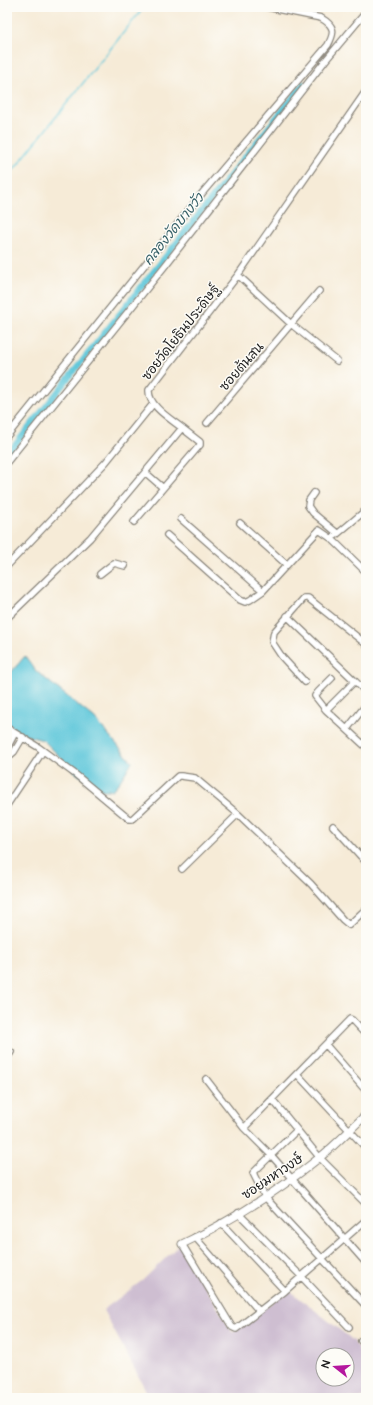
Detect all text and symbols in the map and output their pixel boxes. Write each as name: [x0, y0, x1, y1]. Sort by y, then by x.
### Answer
water label: คลองวัดบางวัว: [139, 189, 210, 270]
street label: ซอยวัดโยธินประดิษฐ์: [137, 280, 224, 384]
street label: ซอยต้นสน: [216, 338, 268, 395]
street label: ซอยมหาวงษ์: [238, 1149, 307, 1204]
north arrow: [315, 1347, 355, 1387]
text: N: [318, 1359, 334, 1370]

